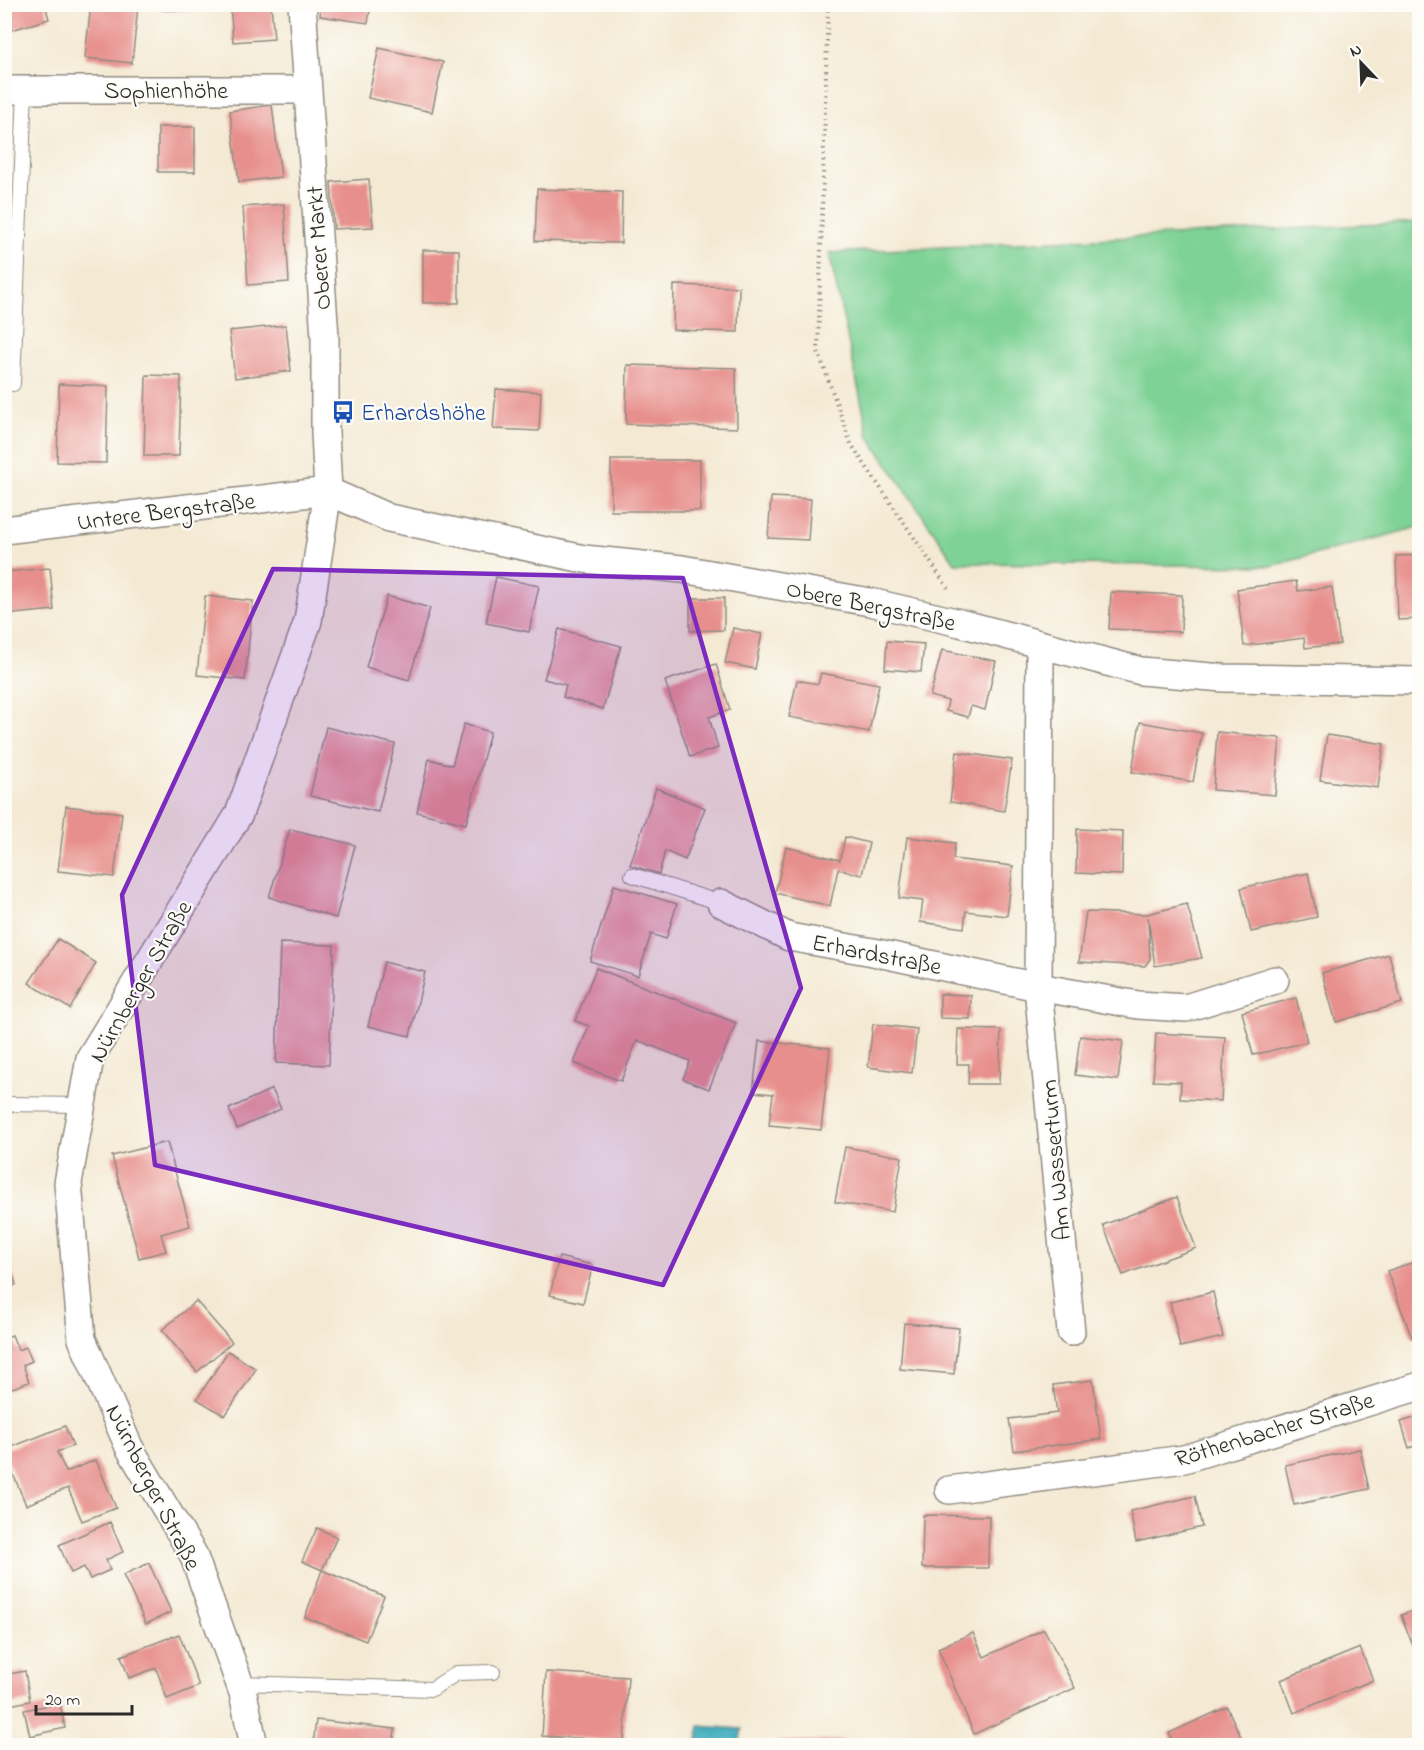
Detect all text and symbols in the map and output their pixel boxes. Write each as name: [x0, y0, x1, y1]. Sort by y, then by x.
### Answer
north arrow: [1331, 33, 1391, 93]
text: N: [1346, 38, 1366, 64]
street label: Sophienhöhe: [104, 75, 228, 110]
street label: Oberer Markt: [299, 185, 342, 311]
place label: Erhardshöhe: [361, 397, 486, 432]
bus stop icon: Erhardshöhe: [330, 399, 356, 425]
street label: Untere Bergstraße: [75, 485, 258, 542]
street label: Obere Bergstraße: [782, 572, 959, 643]
street label: Nürnberger Straße: [81, 894, 203, 1070]
street label: Erhardstraße: [809, 927, 945, 986]
street label: Am Wasserturm: [1033, 1078, 1082, 1242]
street label: Röthenbacher Straße: [1171, 1384, 1379, 1478]
street label: Nürnberger Straße: [95, 1399, 209, 1577]
scale bar: [36, 1678, 132, 1716]
text: 20 m: [45, 1688, 80, 1714]

